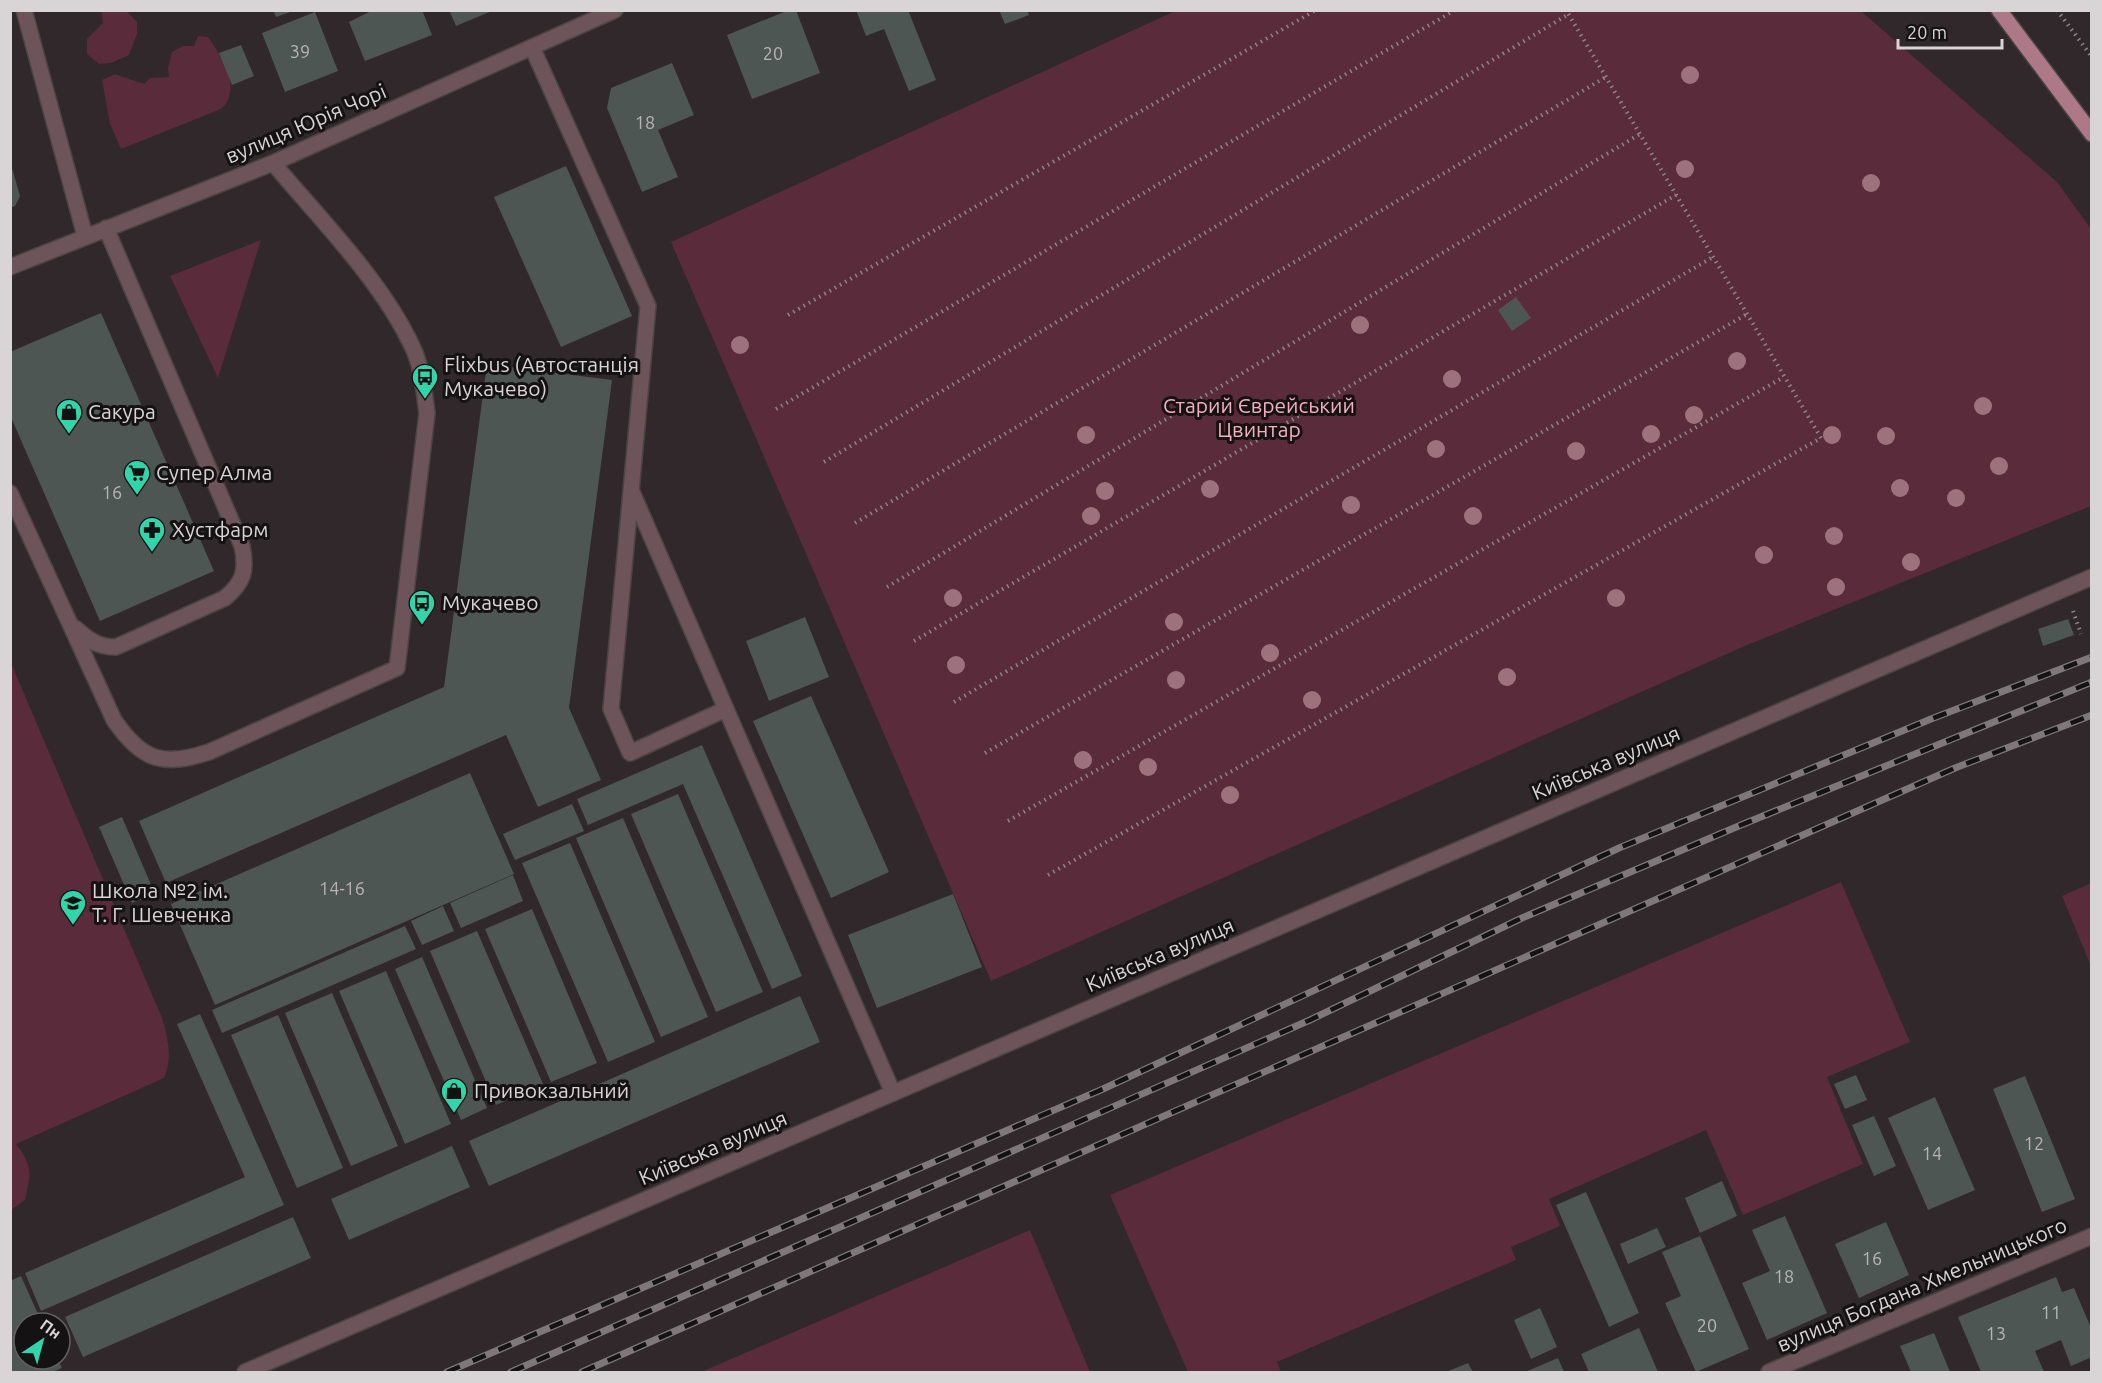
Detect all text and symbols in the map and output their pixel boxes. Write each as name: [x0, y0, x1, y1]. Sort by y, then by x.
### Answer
scale bar: [1898, 12, 2002, 50]
text: 20 m: [1907, 22, 1947, 42]
house number: 39: [290, 41, 310, 61]
house number: 20: [763, 43, 783, 63]
street label: вулиця Юрія Чорі: [222, 78, 389, 168]
house number: 18: [635, 112, 655, 132]
place label: Flixbus (Автостанція Мукачево): [444, 352, 639, 400]
bus stop icon: Flixbus (Автостанція Мукачево): [410, 362, 440, 400]
park label: Старий Єврейський Цвинтар: [1163, 393, 1355, 441]
shop icon: Сакура: [54, 397, 84, 435]
place label: Сакура: [88, 399, 156, 423]
supermarket icon: Супер Алма: [122, 458, 152, 496]
place label: Супер Алма: [156, 460, 272, 484]
house number: 16: [102, 482, 122, 502]
pharmacy icon: Хустфарм: [137, 515, 167, 553]
place label: Хустфарм: [172, 517, 269, 541]
bus stop icon: Мукачево: [407, 588, 437, 626]
place label: Мукачево: [442, 590, 538, 614]
street label: Київська вулиця: [1528, 720, 1683, 804]
place label: Школа №2 ім. Т. Г. Шевченка: [92, 878, 231, 926]
house number: 14-16: [319, 878, 365, 898]
school or university icon: Школа №2 ім. Т. Г. Шевченка: [58, 888, 88, 926]
street label: Київська вулиця: [1082, 912, 1237, 996]
shop icon: Привокзальний: [439, 1076, 469, 1114]
place label: Привокзальний: [474, 1078, 629, 1102]
street label: Київська вулиця: [635, 1105, 790, 1189]
house number: 12: [2024, 1133, 2044, 1153]
house number: 14: [1922, 1143, 1942, 1163]
street label: вулиця Богдана Хмельницького: [1773, 1212, 2070, 1356]
house number: 16: [1862, 1248, 1882, 1268]
house number: 18: [1774, 1266, 1794, 1286]
house number: 11: [2041, 1302, 2061, 1322]
north arrow: [12, 1311, 72, 1371]
text: Пн: [37, 1315, 65, 1342]
house number: 20: [1697, 1315, 1717, 1335]
house number: 13: [1986, 1323, 2006, 1343]

